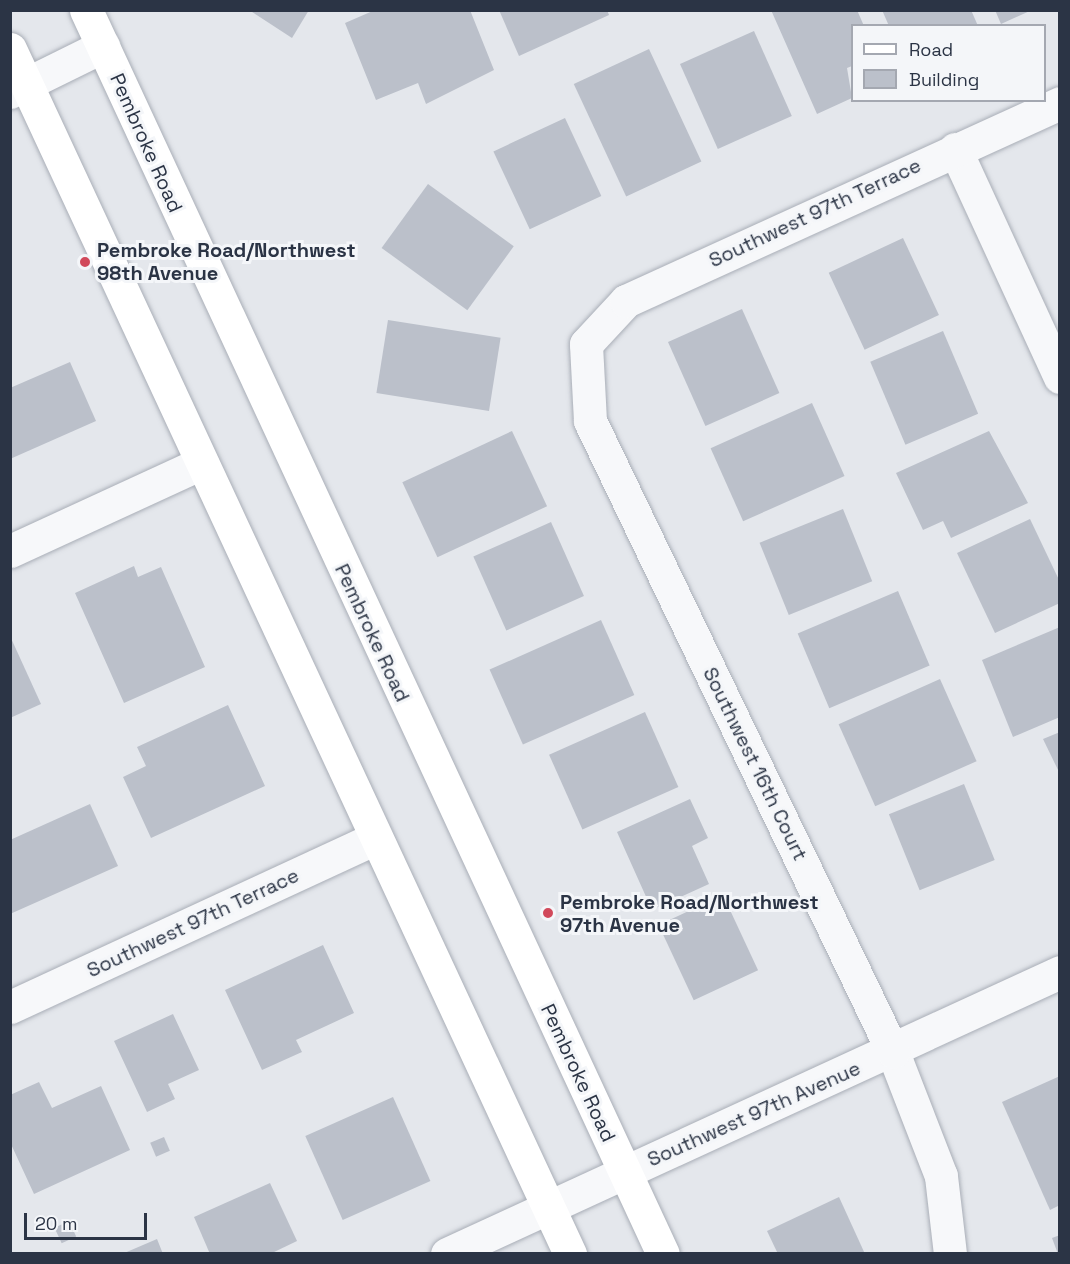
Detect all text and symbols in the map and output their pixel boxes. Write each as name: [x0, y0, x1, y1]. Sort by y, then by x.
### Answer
legend: [851, 24, 1046, 102]
text: Road: [909, 38, 953, 61]
text: Building: [909, 68, 979, 91]
street label: Pembroke Road: [105, 70, 187, 216]
street label: Southwest 97th Terrace: [705, 153, 925, 273]
place label: Pembroke Road/Northwest 98th Avenue: [97, 238, 356, 285]
marker: Pembroke Road/Northwest 98th Avenue: [78, 255, 92, 269]
street label: Pembroke Road: [330, 560, 414, 706]
street label: Southwest 16th Court: [698, 664, 812, 864]
street label: Southwest 97th Terrace: [83, 863, 303, 983]
place label: Pembroke Road/Northwest 97th Avenue: [560, 890, 819, 937]
marker: Pembroke Road/Northwest 97th Avenue: [541, 906, 555, 920]
street label: Pembroke Road: [536, 1000, 620, 1146]
street label: Southwest 97th Avenue: [644, 1056, 864, 1172]
scale bar: [27, 1201, 150, 1239]
text: 20 m: [35, 1212, 78, 1235]

